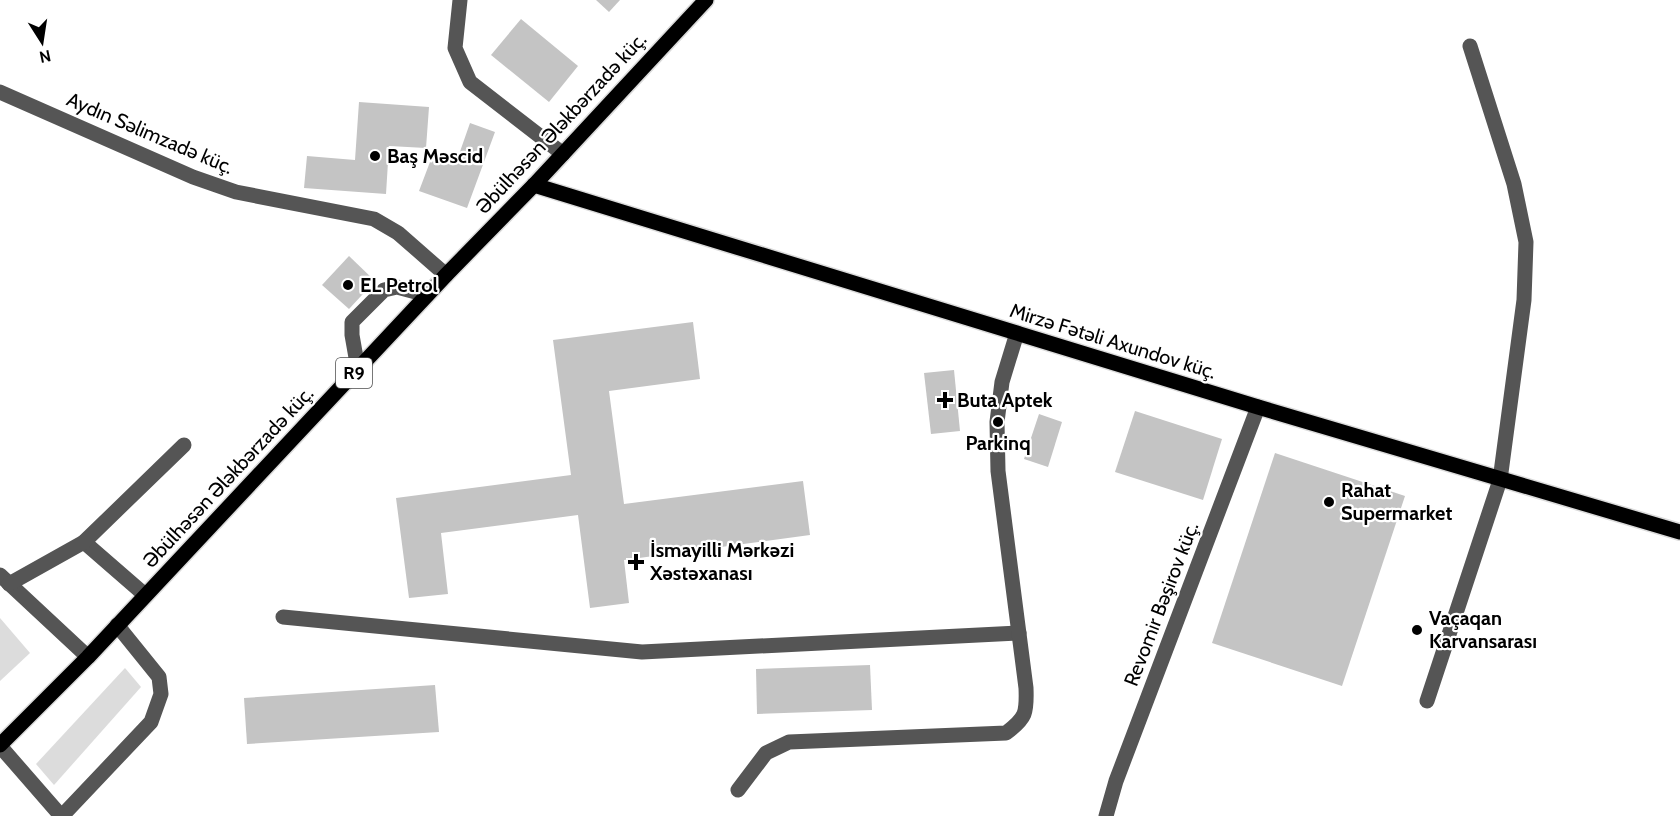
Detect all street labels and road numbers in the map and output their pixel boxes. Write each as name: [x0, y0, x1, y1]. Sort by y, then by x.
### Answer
street label: Əbülhəsən Ələkbərzadə küç.: [471, 28, 651, 218]
street label: Aydın Səlimzadə küç.: [63, 87, 237, 179]
street label: Mirzə Fətəli Axundov küç.: [1007, 298, 1219, 384]
road number: R9: [336, 358, 372, 388]
street label: Əbülhəsən Ələkbərzadə küç.: [138, 382, 318, 572]
street label: Revomir Bəşirov küç.: [1119, 519, 1203, 689]

